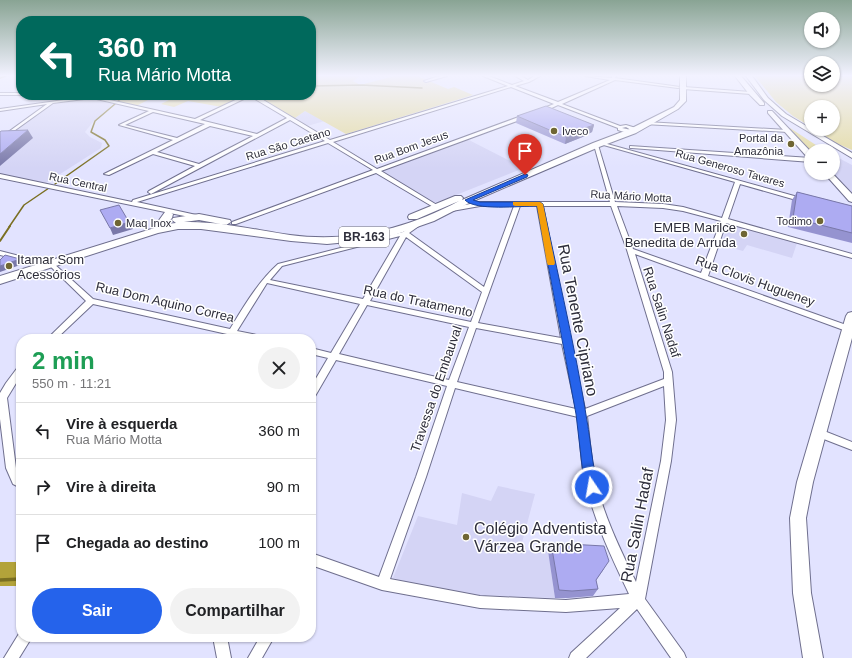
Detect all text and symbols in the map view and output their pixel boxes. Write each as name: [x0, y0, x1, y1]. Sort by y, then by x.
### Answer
map controls: [804, 12, 840, 180]
button: sound: [804, 12, 840, 48]
icon: left: [32, 32, 84, 84]
text: 360 m: [98, 32, 177, 63]
button: layers: [804, 56, 840, 92]
text: Rua Mário Motta: [98, 65, 231, 85]
button: +: [804, 100, 840, 136]
street label: Rua São Caetano: [244, 125, 332, 163]
place label: Iveco: [562, 125, 588, 137]
marker: Iveco: [549, 126, 559, 136]
street label: Rua Bom Jesus: [372, 128, 450, 166]
place label: Portal da Amazônia: [734, 132, 784, 157]
pin: [508, 134, 542, 175]
marker: Portal da Amazônia: [786, 139, 796, 149]
icon: arrive: [514, 140, 536, 162]
button: −: [804, 144, 840, 180]
street label: Rua Generoso Tavares: [674, 147, 786, 189]
street label: Rua Central: [48, 170, 108, 194]
street label: Rua Mário Motta: [590, 188, 673, 204]
place label: Todimo: [777, 215, 812, 227]
marker: Todimo: [815, 216, 825, 226]
place label: Maq Inox: [126, 217, 172, 229]
marker: Maq Inox: [113, 218, 123, 228]
place label: EMEB Marilce Benedita de Arruda: [625, 220, 737, 250]
road number: BR-163: [339, 227, 389, 247]
marker: EMEB Marilce Benedita de Arruda: [739, 229, 749, 239]
street label: Rua Tenente Cipriano: [555, 243, 601, 398]
place label: Itamar Som Acessórios: [17, 252, 84, 282]
street label: Rua Clovis Hugueney: [693, 252, 817, 310]
marker: Itamar Som Acessórios: [4, 261, 14, 271]
street label: Rua Salin Nadaf: [640, 265, 684, 360]
street label: Rua Dom Aquino Correa: [94, 279, 236, 325]
street label: Rua do Tratamento: [362, 282, 474, 320]
street label: Travessa do Embauval: [407, 324, 465, 454]
text: 2 min: [32, 347, 95, 374]
button: close: [258, 347, 300, 389]
text: 550 m · 11:21: [32, 376, 111, 391]
text: Vire à esquerda: [66, 415, 177, 432]
icon: left: [32, 420, 54, 442]
text: 360 m: [258, 422, 300, 439]
text: Rua Mário Motta: [66, 432, 162, 447]
position arrow: [571, 466, 613, 508]
street label: Rua Salin Hadaf: [618, 466, 657, 584]
icon: right: [32, 476, 54, 498]
text: Vire à direita: [66, 478, 156, 495]
text: 90 m: [267, 478, 300, 495]
place label: Colégio Adventista Várzea Grande: [474, 520, 607, 555]
icon: arrive: [32, 532, 54, 554]
marker: Colégio Adventista Várzea Grande: [461, 532, 471, 542]
text: Chegada ao destino: [66, 534, 209, 551]
text: 100 m: [258, 534, 300, 551]
button: Sair: [32, 588, 162, 634]
button: Compartilhar: [170, 588, 300, 634]

